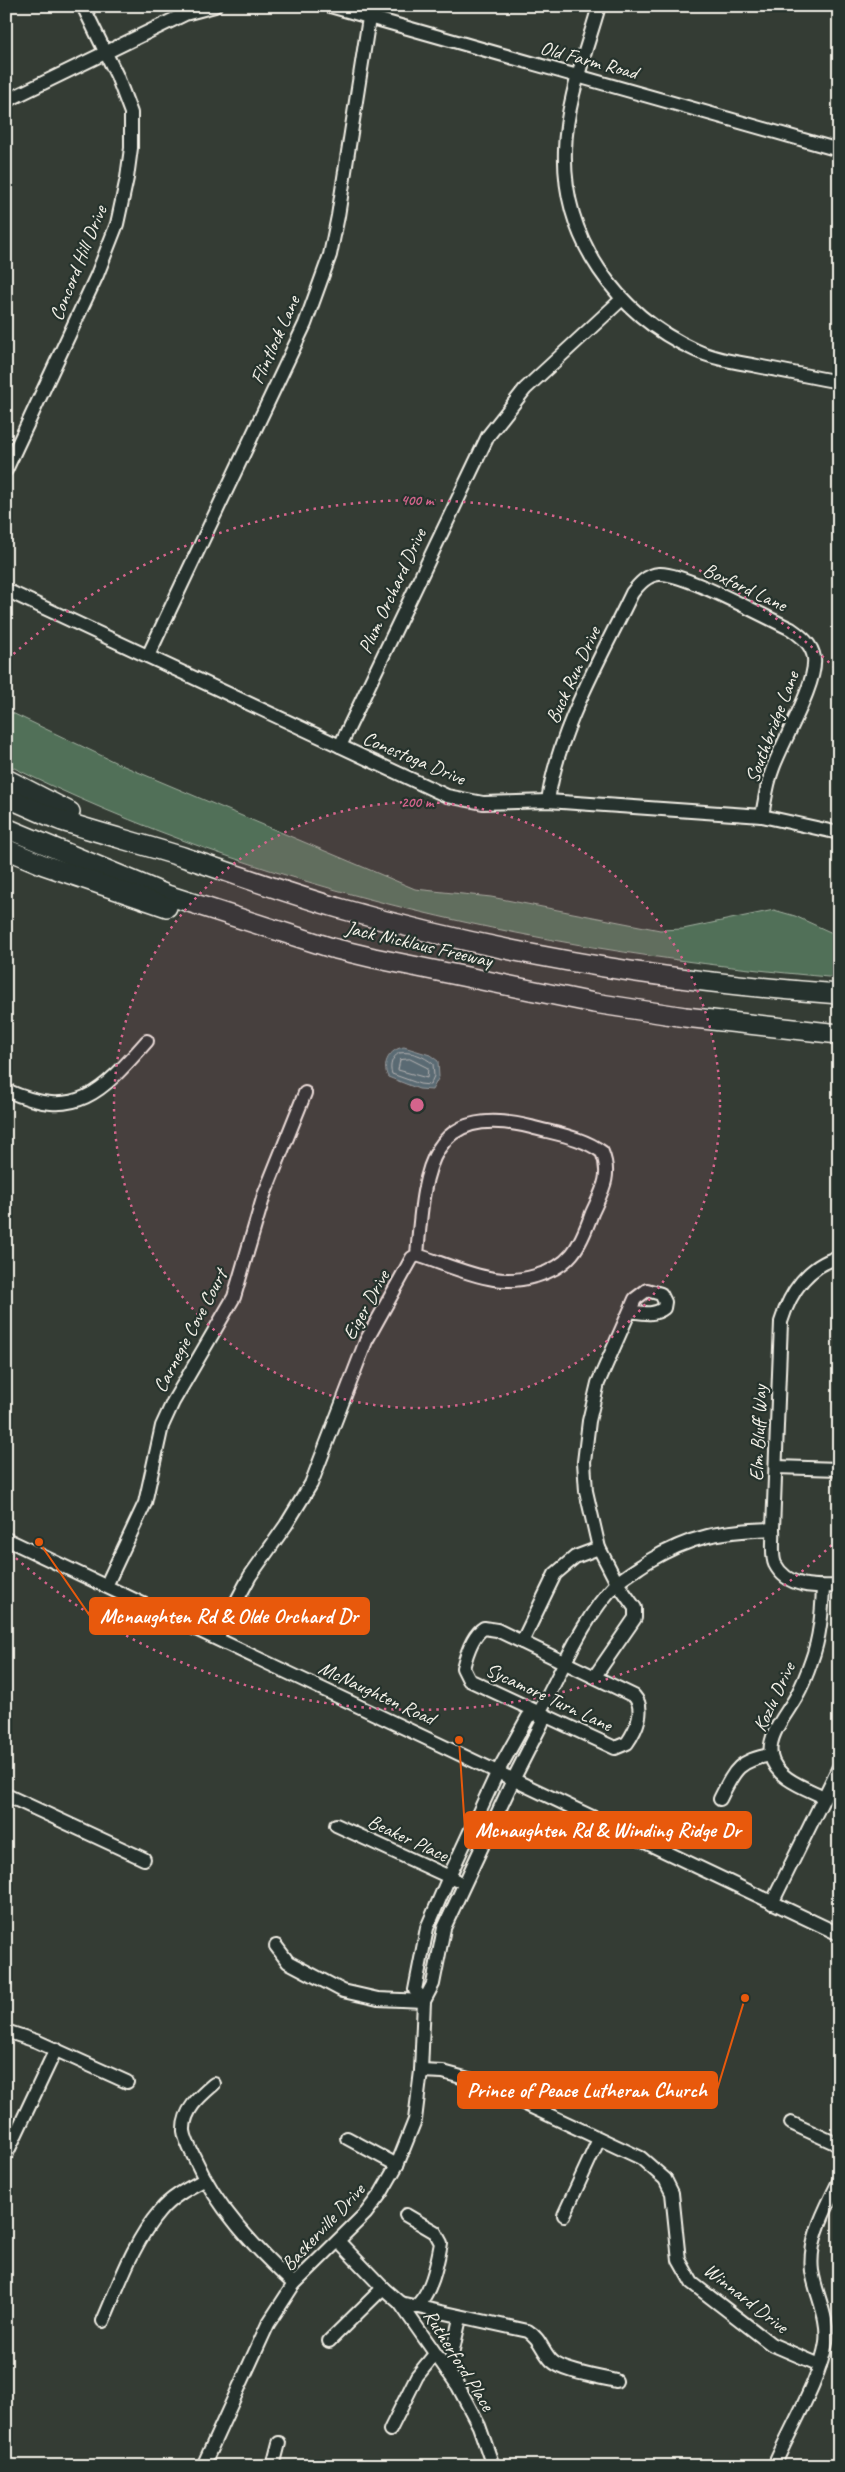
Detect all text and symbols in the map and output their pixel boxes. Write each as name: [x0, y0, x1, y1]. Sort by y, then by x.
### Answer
street label: Old Farm Road: [537, 35, 644, 86]
street label: Concord Hill Drive: [44, 200, 113, 324]
street label: Flintlock Lane: [244, 291, 306, 388]
text: 400 m: [401, 491, 435, 510]
street label: Plum Orchard Drive: [352, 523, 432, 657]
street label: Boxford Lane: [699, 557, 792, 618]
street label: Buck Run Drive: [540, 621, 607, 727]
street label: Southbridge Lane: [739, 666, 805, 786]
street label: Conestoga Drive: [359, 725, 470, 791]
text: 200 m: [401, 793, 435, 812]
street label: Jack Nicklaus Freeway: [342, 915, 497, 973]
centre of rings: [408, 1096, 426, 1114]
street label: Carnegie Cove Court: [147, 1262, 234, 1397]
street label: Eiger Drive: [337, 1265, 396, 1344]
street label: Elm Bluff Way: [744, 1382, 772, 1482]
callout: Mcnaughten Rd & Olde Orchard Dr: [90, 1598, 369, 1634]
text: Mcnaughten Rd & Olde Orchard Dr: [100, 1603, 360, 1629]
street label: McNaughten Road: [315, 1655, 442, 1732]
street label: Sycamore Turn Lane: [482, 1657, 618, 1738]
street label: Kozlu Drive: [747, 1657, 802, 1736]
street label: Beaker Place: [364, 1809, 454, 1868]
callout: Mcnaughten Rd & Winding Ridge Dr: [465, 1812, 751, 1848]
text: Mcnaughten Rd & Winding Ridge Dr: [475, 1817, 743, 1843]
callout: Prince of Peace Lutheran Church: [458, 2072, 717, 2108]
text: Prince of Peace Lutheran Church: [467, 2077, 708, 2103]
street label: Baskerville Drive: [276, 2177, 371, 2276]
street label: Winnard Drive: [699, 2257, 794, 2340]
street label: Rutherford Place: [418, 2305, 501, 2417]

